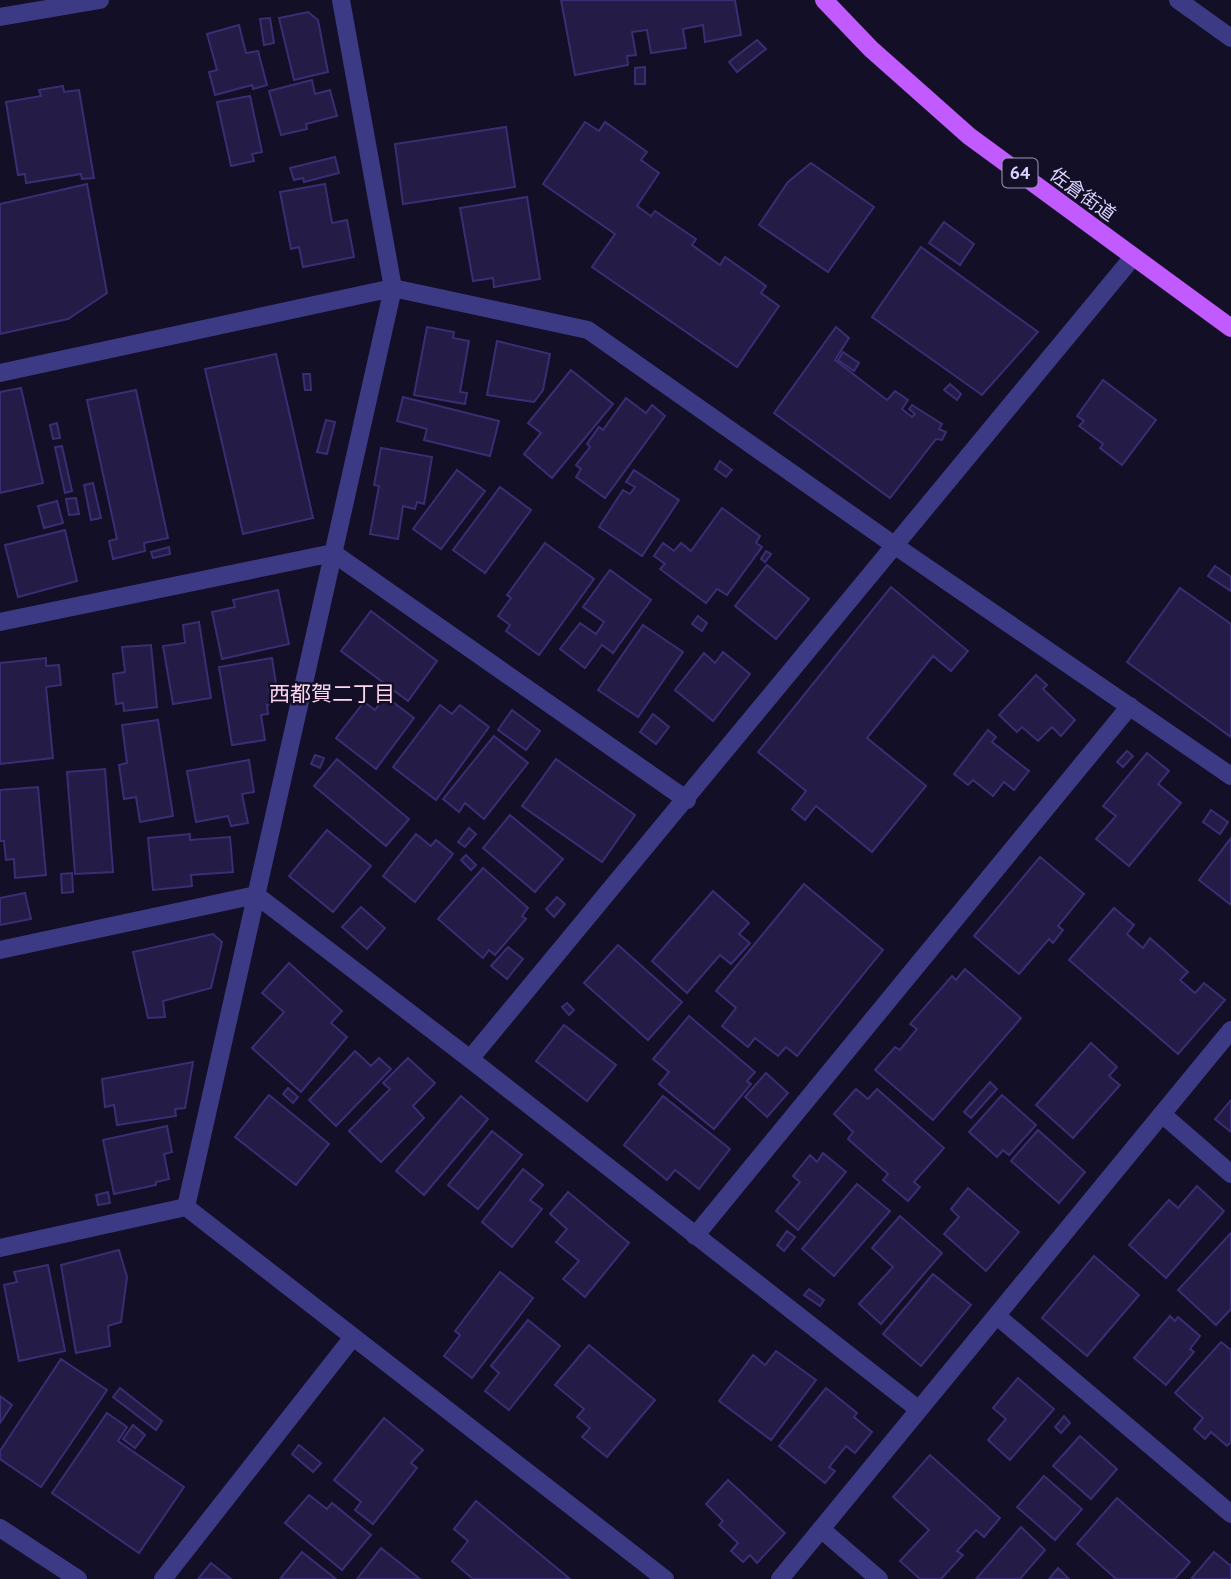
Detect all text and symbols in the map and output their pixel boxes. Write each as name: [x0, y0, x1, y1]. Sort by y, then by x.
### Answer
road number: 64: [1002, 158, 1038, 188]
street label: 佐倉街道: [1045, 162, 1121, 226]
district label: 西都賀二丁目: [269, 680, 395, 707]

